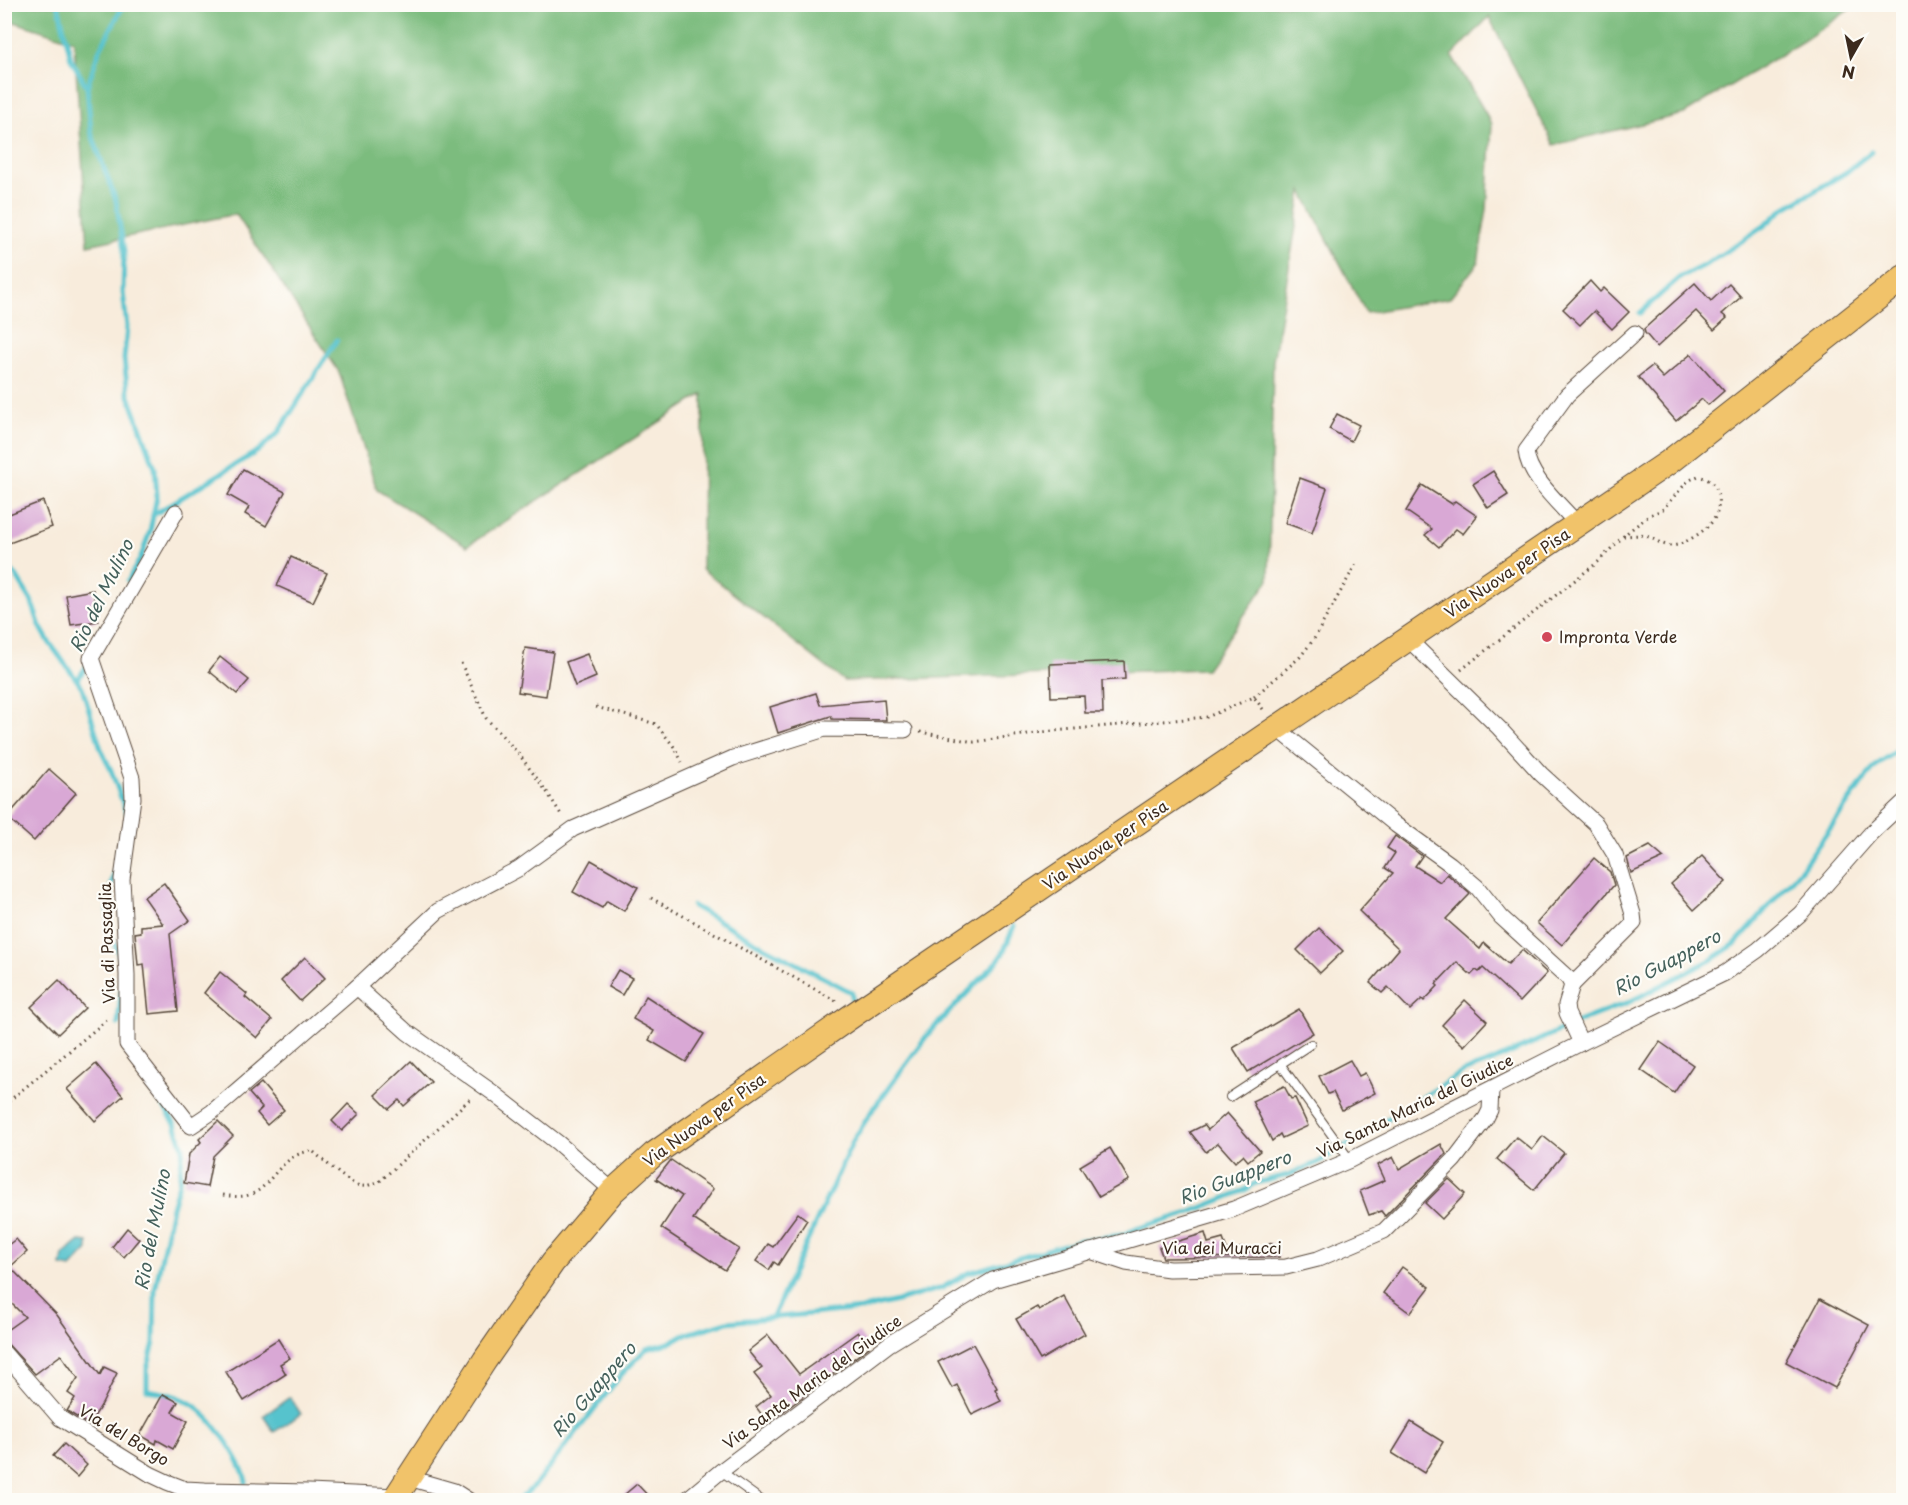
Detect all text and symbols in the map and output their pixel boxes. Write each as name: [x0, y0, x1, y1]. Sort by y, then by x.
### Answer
north arrow: [1821, 27, 1881, 87]
text: N: [1840, 60, 1857, 86]
street label: Via Nuova per Pisa: [1439, 521, 1574, 623]
water label: Rio del Mulino: [62, 534, 140, 656]
place label: Impronta Verde: [1559, 624, 1677, 648]
marker: Impronta Verde: [1540, 630, 1554, 644]
street label: Via Nuova per Pisa: [1037, 793, 1172, 895]
street label: Via di Passaglia: [92, 882, 120, 1004]
water label: Rio Guappero: [1608, 922, 1726, 1001]
street label: Via Santa Maria del Giudice: [1312, 1047, 1517, 1163]
street label: Via Nuova per Pisa: [637, 1066, 770, 1172]
water label: Rio Guappero: [1174, 1142, 1295, 1210]
water label: Rio del Mulino: [127, 1166, 177, 1292]
street label: Via dei Muracci: [1162, 1235, 1282, 1259]
street label: Via Santa Maria del Giudice: [717, 1308, 906, 1454]
water label: Rio Guappero: [544, 1335, 642, 1442]
street label: Via del Borgo: [74, 1398, 175, 1471]

